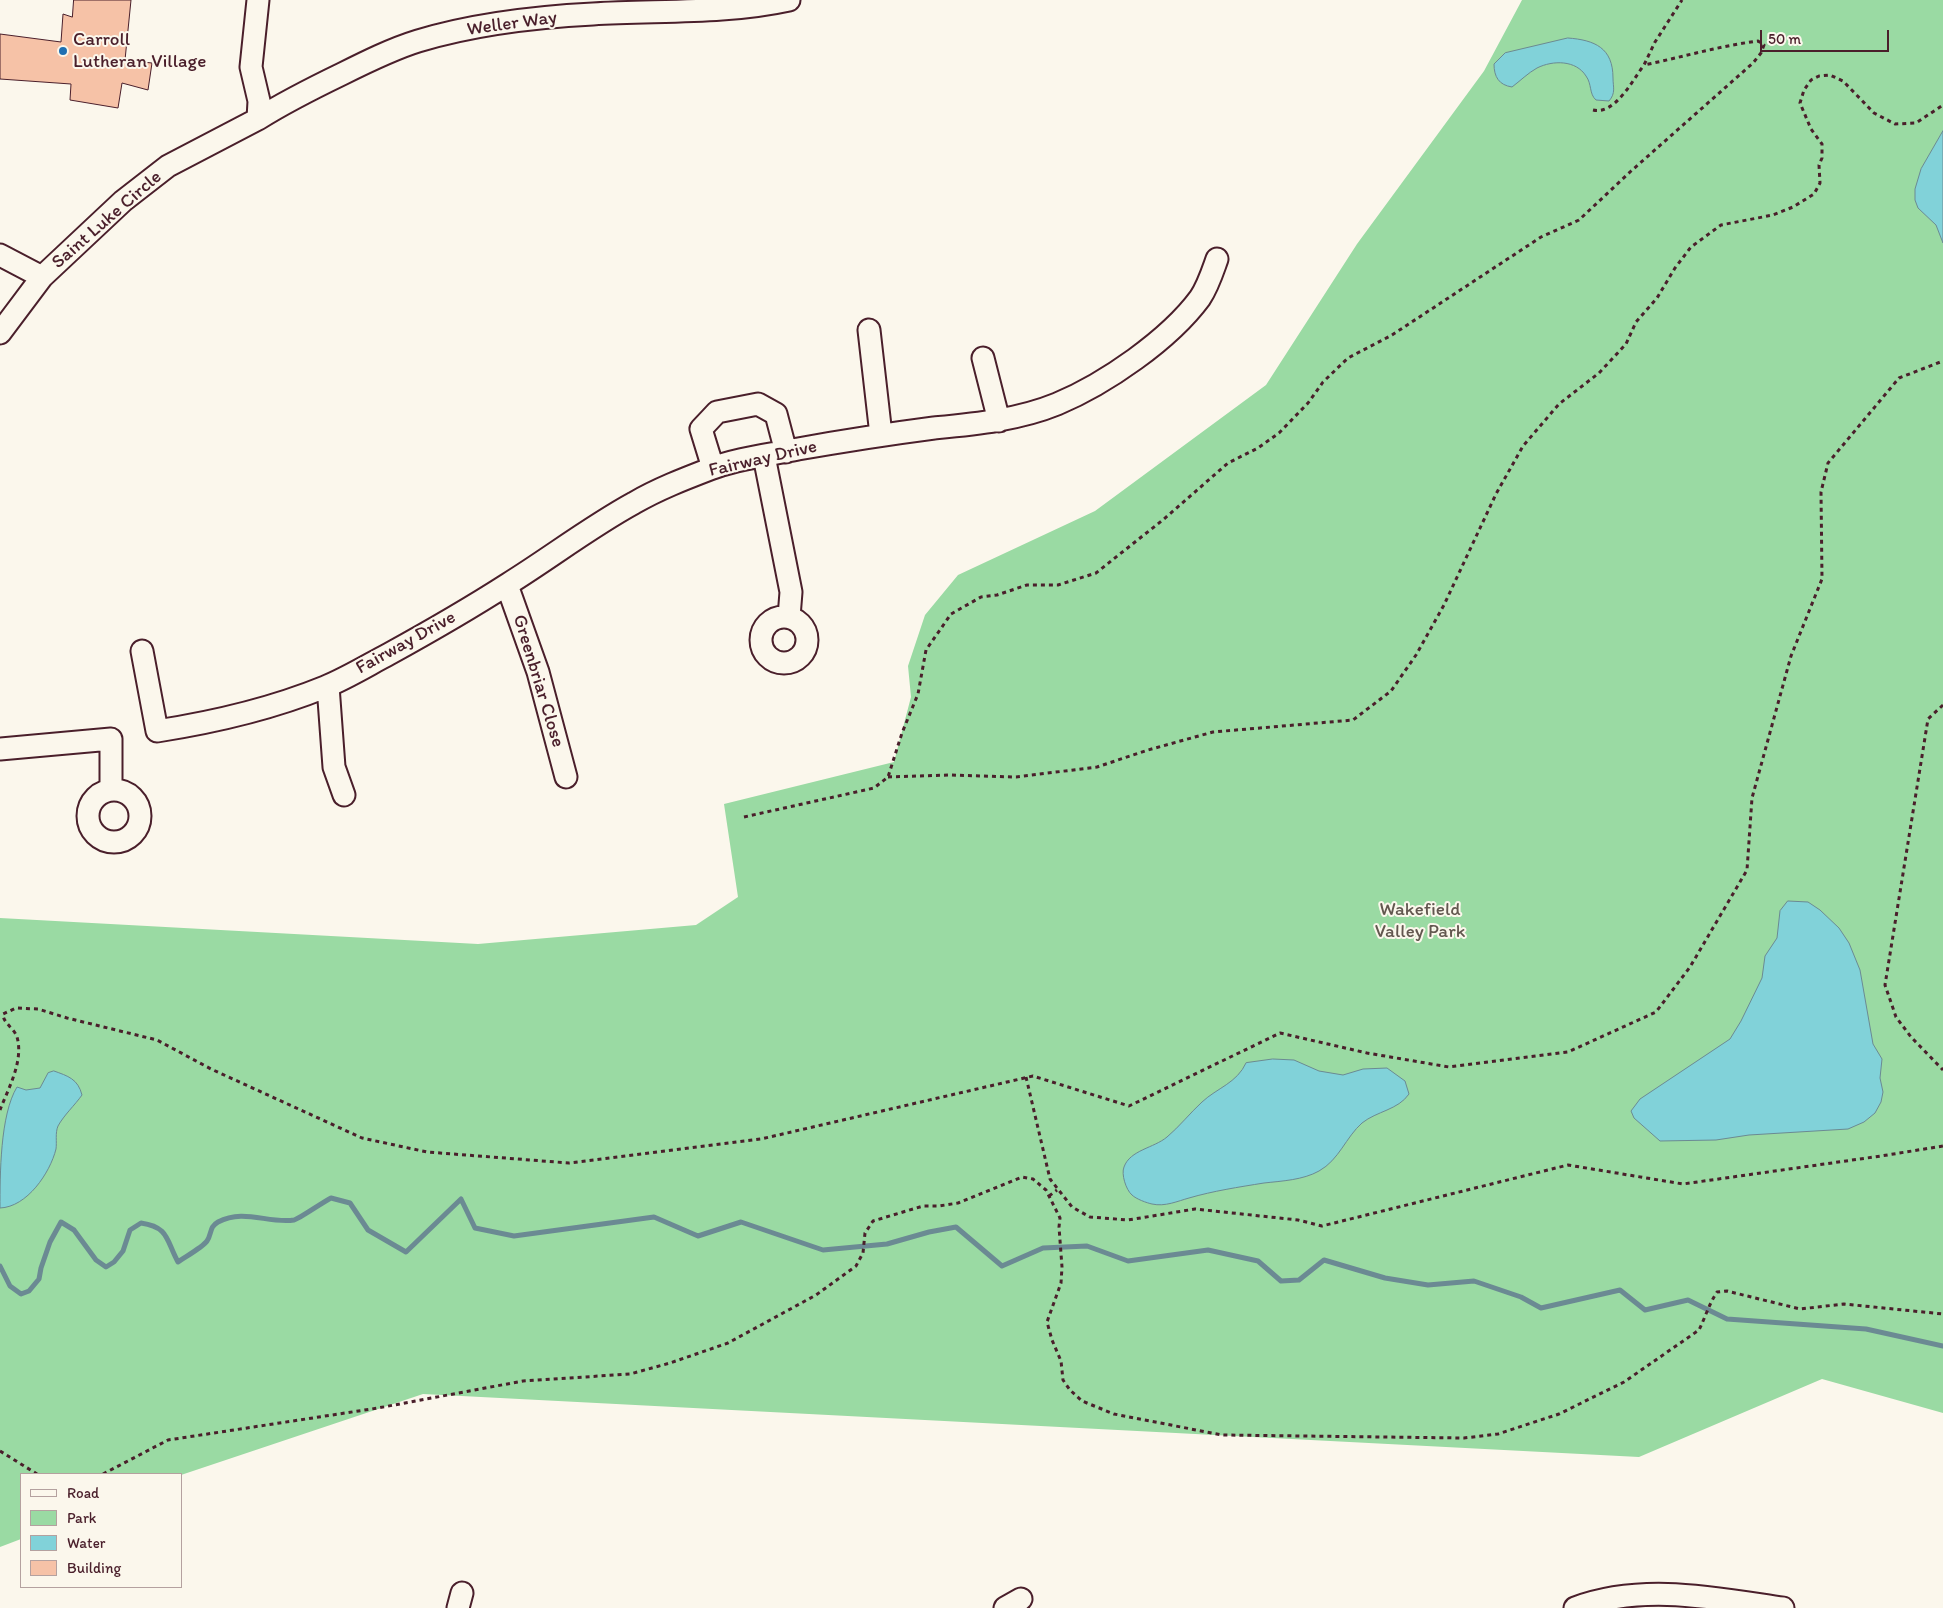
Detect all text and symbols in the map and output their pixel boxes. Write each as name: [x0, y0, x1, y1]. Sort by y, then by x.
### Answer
street label: Weller Way: [466, 6, 558, 42]
scale bar: [1763, 20, 1892, 52]
place label: Carroll Lutheran Village: [73, 29, 206, 73]
text: 50 m: [1768, 30, 1801, 48]
marker: Carroll Lutheran Village: [57, 45, 69, 57]
street label: Saint Luke Circle: [47, 166, 167, 274]
street label: Fairway Drive: [707, 435, 819, 483]
street label: Fairway Drive: [352, 606, 460, 680]
street label: Greenbriar Close: [507, 612, 569, 750]
park label: Wakefield Valley Park: [1375, 899, 1465, 943]
legend: [20, 1473, 182, 1588]
text: Road: [67, 1484, 99, 1502]
text: Park: [67, 1509, 97, 1527]
text: Water: [67, 1534, 105, 1552]
text: Building: [67, 1559, 121, 1577]

